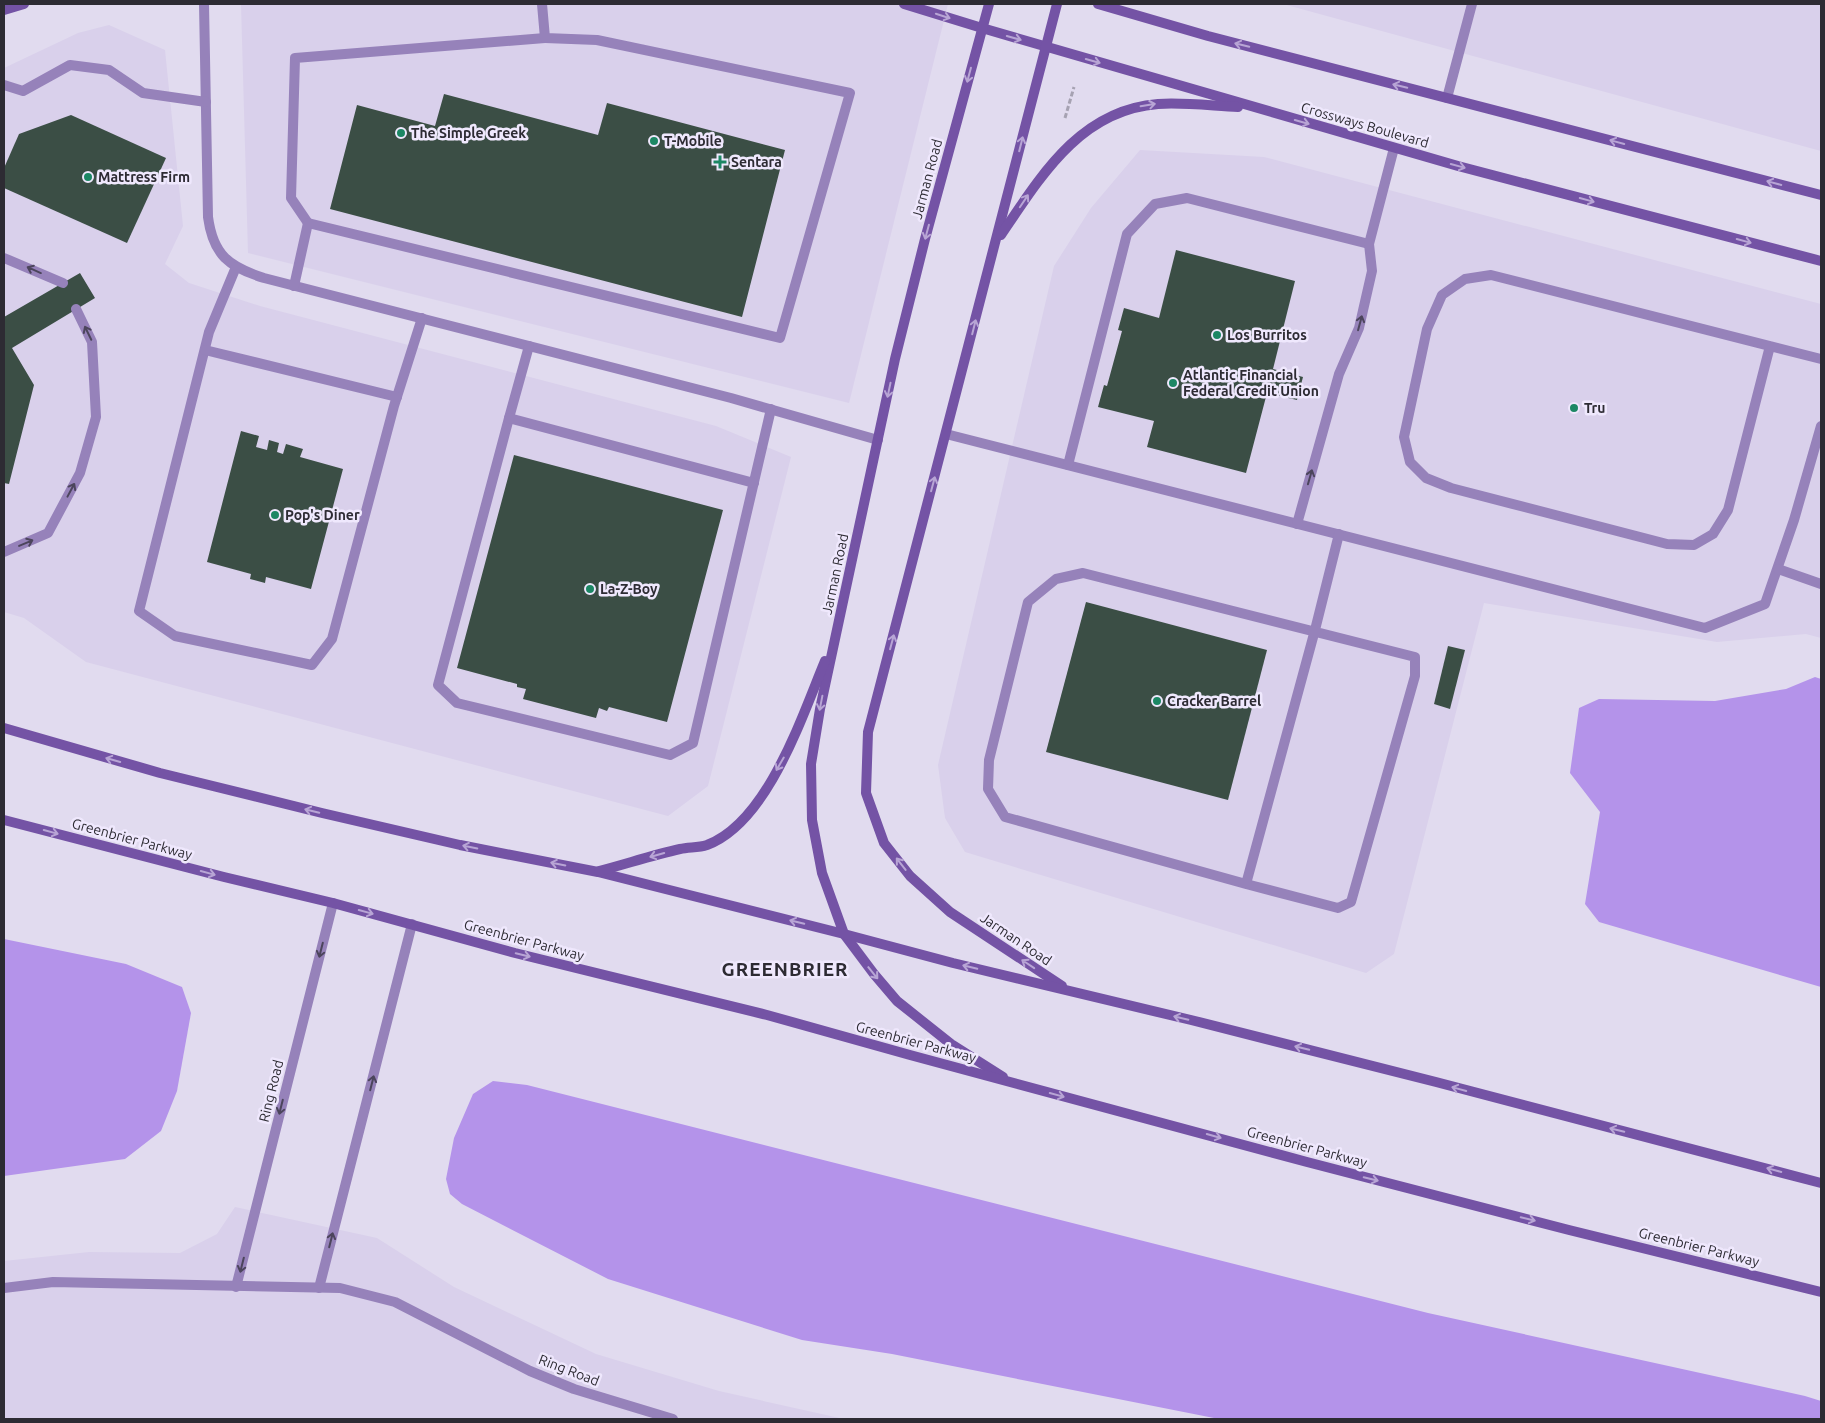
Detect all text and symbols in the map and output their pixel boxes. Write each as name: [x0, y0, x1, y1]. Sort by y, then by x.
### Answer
one-way arrow: [935, 12, 951, 21]
one-way arrow: [1006, 33, 1022, 43]
one-way arrow: [1235, 40, 1251, 49]
one-way arrow: [1085, 56, 1101, 66]
one-way arrow: [964, 67, 973, 83]
one-way arrow: [1392, 81, 1408, 90]
street label: Crossways Boulevard: [1299, 99, 1431, 151]
one-way arrow: [1140, 100, 1156, 110]
one-way arrow: [1293, 117, 1309, 127]
place label: The Simple Greek: [411, 125, 526, 141]
marker: The Simple Greek: [395, 127, 407, 139]
place label: T-Mobile: [664, 133, 722, 149]
marker: T-Mobile: [648, 135, 660, 147]
one-way arrow: [1017, 136, 1027, 152]
street label: Jarman Road: [909, 137, 945, 221]
one-way arrow: [1609, 137, 1625, 146]
place label: Sentara: [731, 154, 782, 170]
marker: Sentara: [713, 155, 727, 169]
one-way arrow: [1449, 162, 1465, 171]
place label: Mattress Firm: [98, 169, 190, 185]
marker: Mattress Firm: [82, 171, 94, 183]
one-way arrow: [1767, 178, 1783, 187]
one-way arrow: [1019, 195, 1029, 209]
one-way arrow: [1578, 196, 1594, 205]
one-way arrow: [921, 224, 931, 240]
one-way arrow: [1736, 237, 1752, 246]
one-way arrow: [27, 265, 42, 274]
one-way arrow: [1356, 315, 1365, 331]
one-way arrow: [970, 320, 979, 336]
one-way arrow: [83, 326, 92, 341]
place label: Los Burritos: [1227, 327, 1307, 343]
marker: Los Burritos: [1211, 329, 1223, 341]
place label: Atlantic Financial Federal Credit Union: [1183, 367, 1319, 399]
marker: Atlantic Financial Federal Credit Union: [1167, 377, 1179, 389]
one-way arrow: [883, 382, 893, 398]
place label: Tru: [1584, 400, 1606, 416]
marker: Tru: [1568, 402, 1580, 414]
one-way arrow: [1306, 469, 1315, 485]
one-way arrow: [929, 477, 938, 493]
one-way arrow: [66, 483, 76, 498]
place label: Pop's Diner: [285, 507, 360, 523]
marker: Pop's Diner: [269, 509, 281, 521]
street label: Jarman Road: [819, 532, 851, 616]
one-way arrow: [18, 537, 33, 547]
place label: La-Z-Boy: [600, 581, 658, 597]
marker: La-Z-Boy: [584, 583, 596, 595]
one-way arrow: [888, 634, 897, 650]
place label: Cracker Barrel: [1167, 693, 1261, 709]
one-way arrow: [816, 695, 825, 711]
marker: Cracker Barrel: [1151, 695, 1163, 707]
one-way arrow: [105, 755, 121, 764]
one-way arrow: [775, 756, 785, 770]
one-way arrow: [304, 806, 320, 815]
street label: Greenbrier Parkway: [70, 815, 194, 863]
one-way arrow: [43, 828, 59, 837]
one-way arrow: [463, 841, 479, 851]
one-way arrow: [650, 851, 666, 860]
one-way arrow: [895, 858, 906, 871]
one-way arrow: [550, 859, 566, 868]
one-way arrow: [200, 869, 216, 878]
one-way arrow: [358, 907, 374, 917]
street label: Jarman Road: [977, 909, 1055, 969]
street label: Greenbrier Parkway: [462, 916, 586, 964]
one-way arrow: [790, 916, 806, 926]
one-way arrow: [316, 941, 325, 957]
one-way arrow: [514, 951, 530, 960]
district label: GREENBRIER: [722, 958, 848, 980]
one-way arrow: [1021, 959, 1035, 969]
one-way arrow: [963, 962, 979, 971]
one-way arrow: [867, 966, 878, 979]
one-way arrow: [1173, 1013, 1189, 1022]
street label: Greenbrier Parkway: [854, 1018, 978, 1066]
one-way arrow: [1295, 1043, 1311, 1052]
street label: Ring Road: [256, 1058, 286, 1124]
one-way arrow: [367, 1075, 377, 1091]
one-way arrow: [1452, 1084, 1468, 1093]
one-way arrow: [1049, 1090, 1065, 1100]
one-way arrow: [276, 1099, 285, 1115]
street label: Greenbrier Parkway: [1245, 1123, 1369, 1171]
one-way arrow: [1609, 1124, 1625, 1134]
one-way arrow: [1206, 1132, 1222, 1142]
one-way arrow: [1767, 1165, 1783, 1175]
one-way arrow: [1363, 1175, 1379, 1184]
one-way arrow: [1520, 1215, 1536, 1224]
street label: Greenbrier Parkway: [1637, 1224, 1761, 1270]
one-way arrow: [327, 1233, 336, 1249]
one-way arrow: [237, 1257, 246, 1273]
street label: Ring Road: [536, 1351, 602, 1389]

